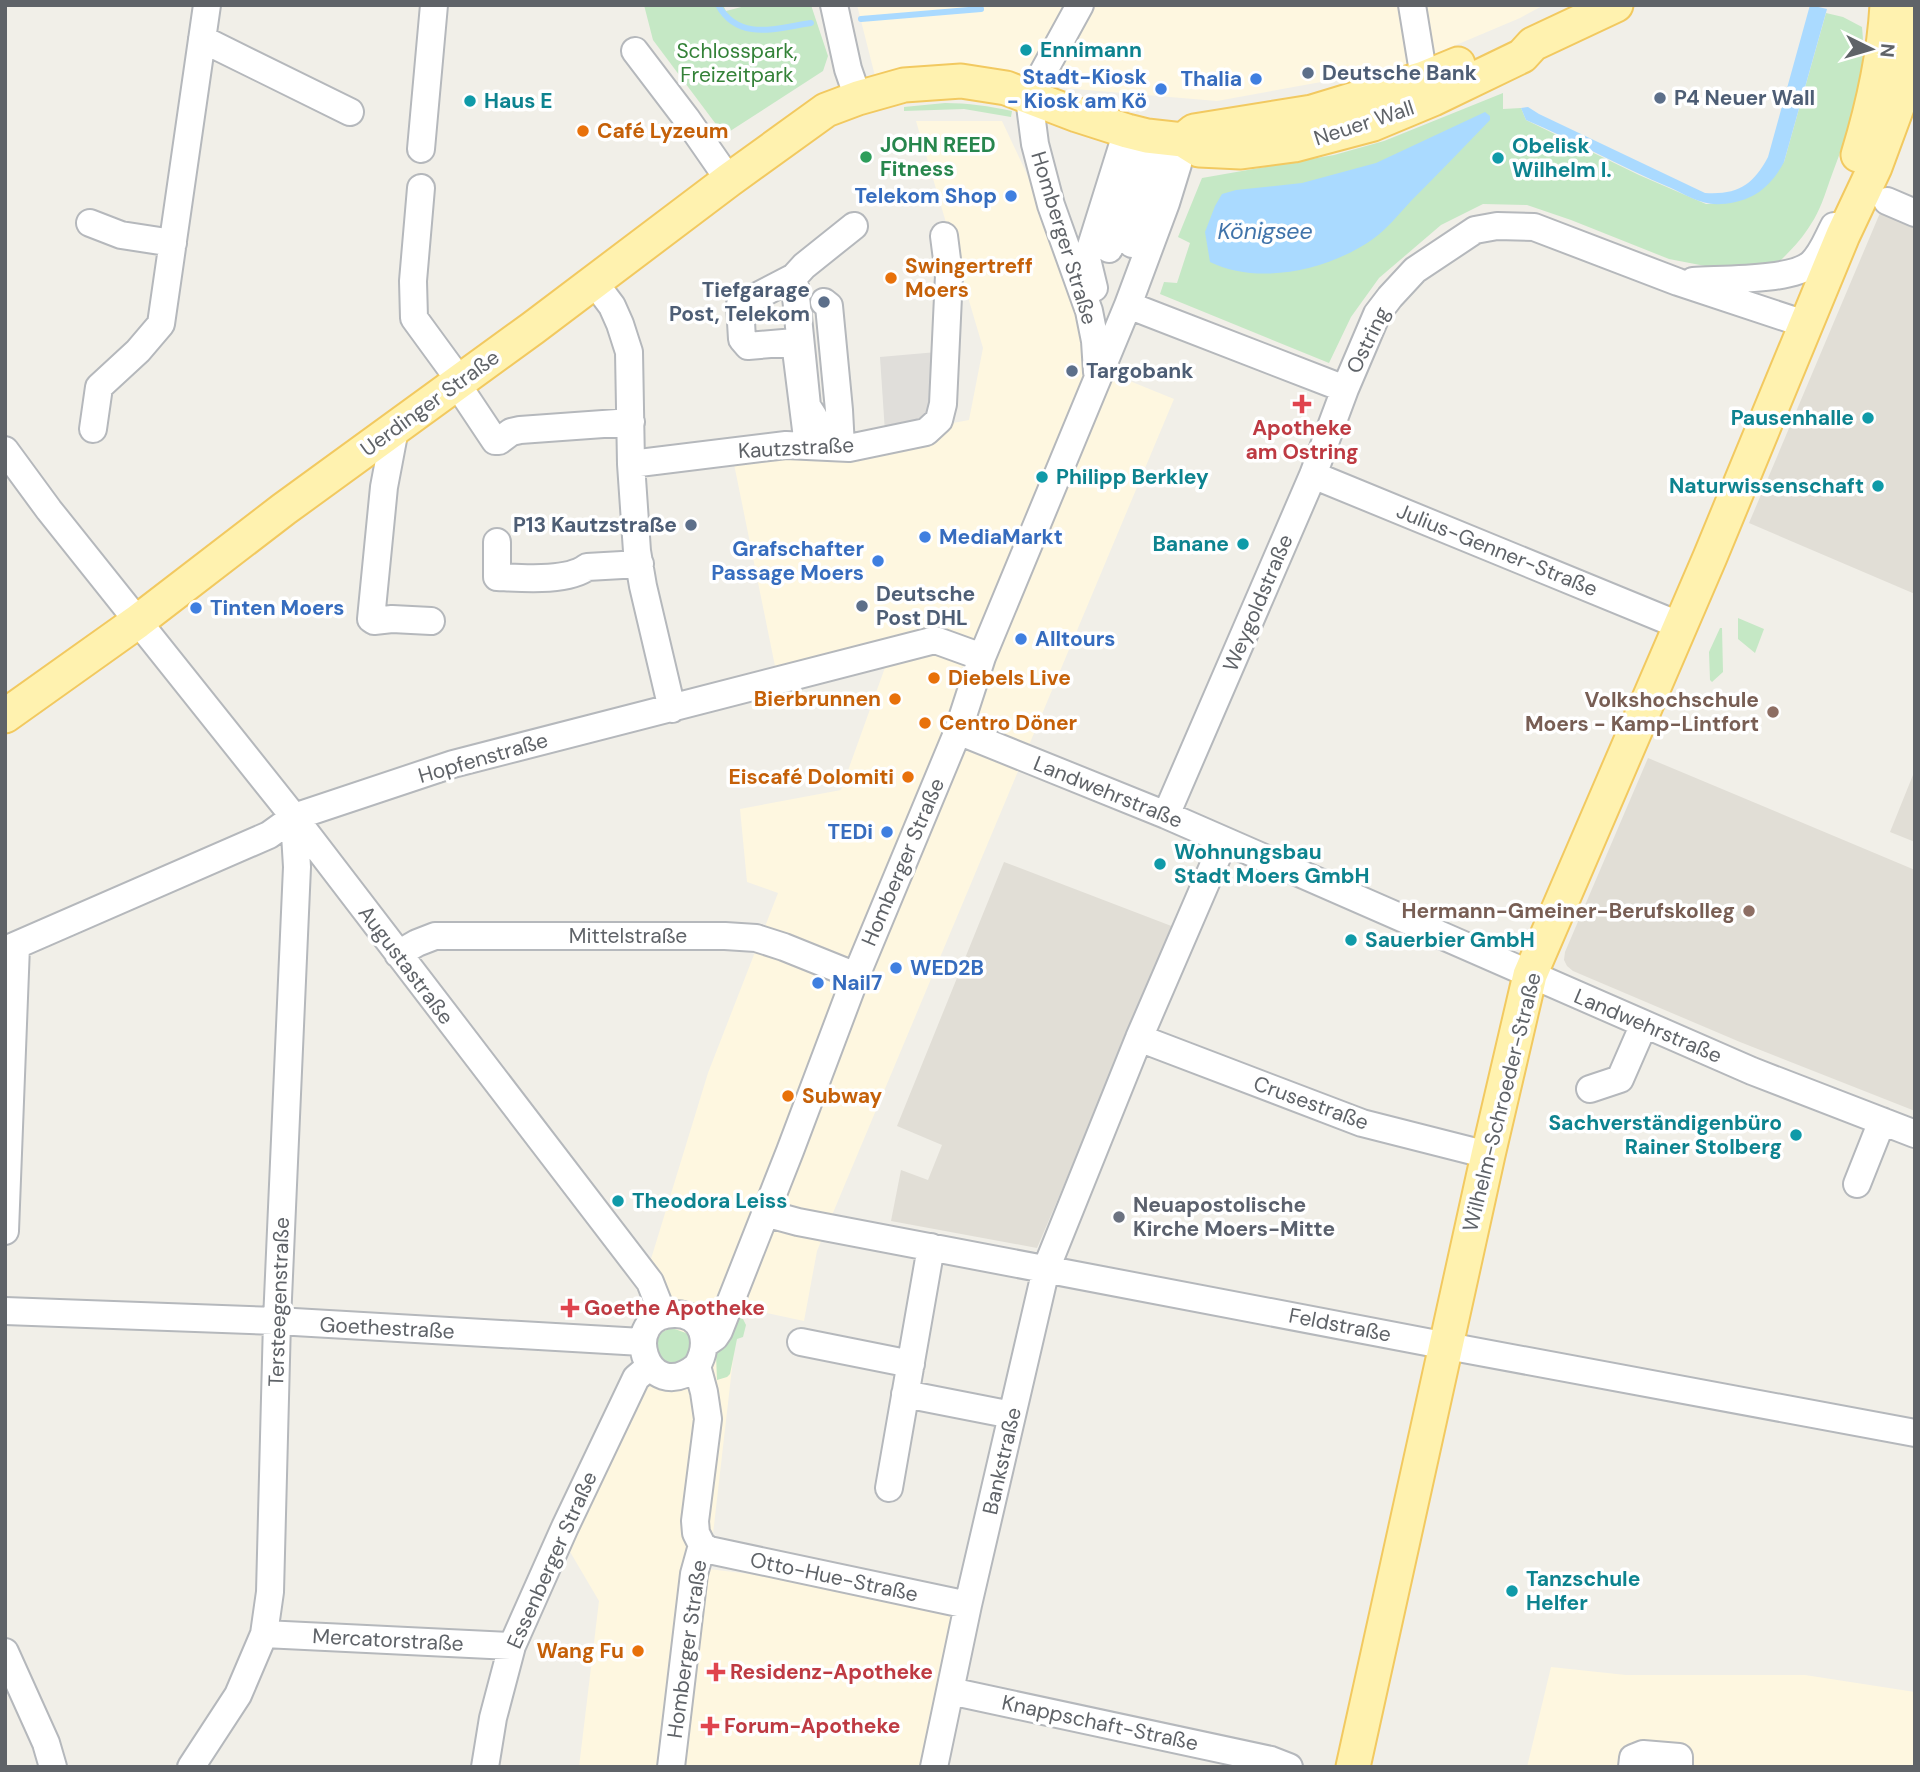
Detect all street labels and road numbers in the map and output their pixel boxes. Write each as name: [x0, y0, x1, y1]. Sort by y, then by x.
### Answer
street label: Neuer Wall: [1310, 94, 1418, 152]
street label: Homberger Straße: [1024, 148, 1104, 328]
street label: Ostring: [1340, 302, 1396, 378]
street label: Uerdinger Straße: [355, 343, 505, 463]
street label: Kautzstraße: [737, 431, 855, 465]
street label: Julius-Genner-Straße: [1392, 497, 1602, 603]
street label: Weygoldstraße: [1217, 530, 1300, 676]
street label: Hopfenstraße: [415, 726, 551, 790]
street label: Landwehrstraße: [1029, 749, 1187, 835]
street label: Homberger Straße: [855, 774, 951, 950]
street label: Augustastraße: [352, 900, 460, 1030]
street label: Mittelstraße: [569, 922, 687, 950]
street label: Wilhelm-Schroeder-Straße: [1456, 969, 1548, 1235]
street label: Landwehrstraße: [1570, 982, 1726, 1070]
street label: Crusestraße: [1250, 1069, 1372, 1137]
street label: Tersteegenstraße: [262, 1217, 296, 1387]
street label: Feldstraße: [1286, 1301, 1394, 1349]
street label: Goethestraße: [319, 1310, 455, 1346]
street label: Bankstraße: [976, 1405, 1028, 1517]
street label: Essenberger Straße: [500, 1467, 604, 1653]
street label: Otto-Hue-Straße: [747, 1546, 921, 1608]
street label: Homberger Straße: [661, 1558, 713, 1740]
street label: Mercatorstraße: [312, 1622, 464, 1658]
street label: Knappschaft-Straße: [999, 1689, 1201, 1757]

